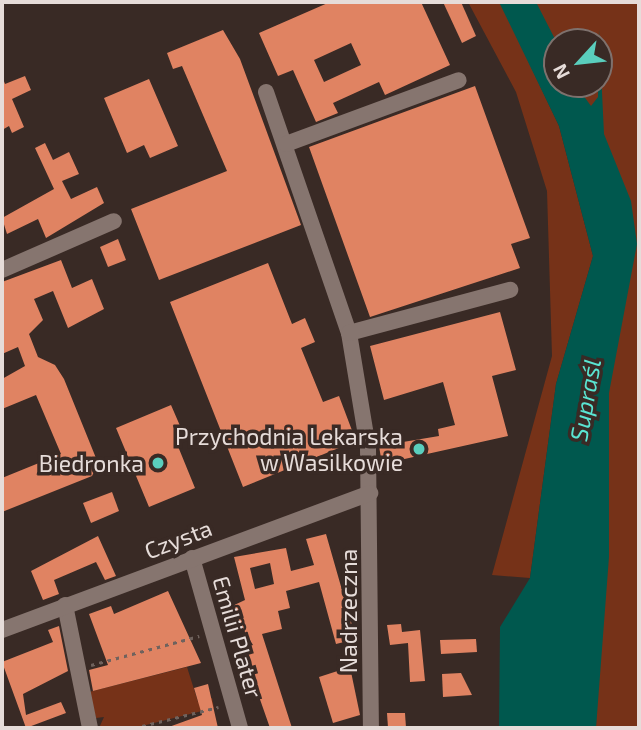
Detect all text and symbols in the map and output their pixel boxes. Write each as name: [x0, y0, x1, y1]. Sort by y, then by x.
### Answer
north arrow: [543, 28, 613, 98]
text: N: [547, 61, 574, 83]
water label: Supraśl: [564, 357, 606, 443]
place label: Przychodnia Lekarska w Wasilkowie: [175, 422, 403, 476]
marker: Przychodnia Lekarska w Wasilkowie: [409, 439, 429, 459]
place label: Biedronka: [39, 449, 144, 477]
marker: Biedronka: [150, 455, 166, 471]
street label: Czysta: [140, 514, 216, 564]
street label: Nadrzeczna: [334, 549, 362, 673]
street label: Emilii Plater: [207, 573, 269, 701]

